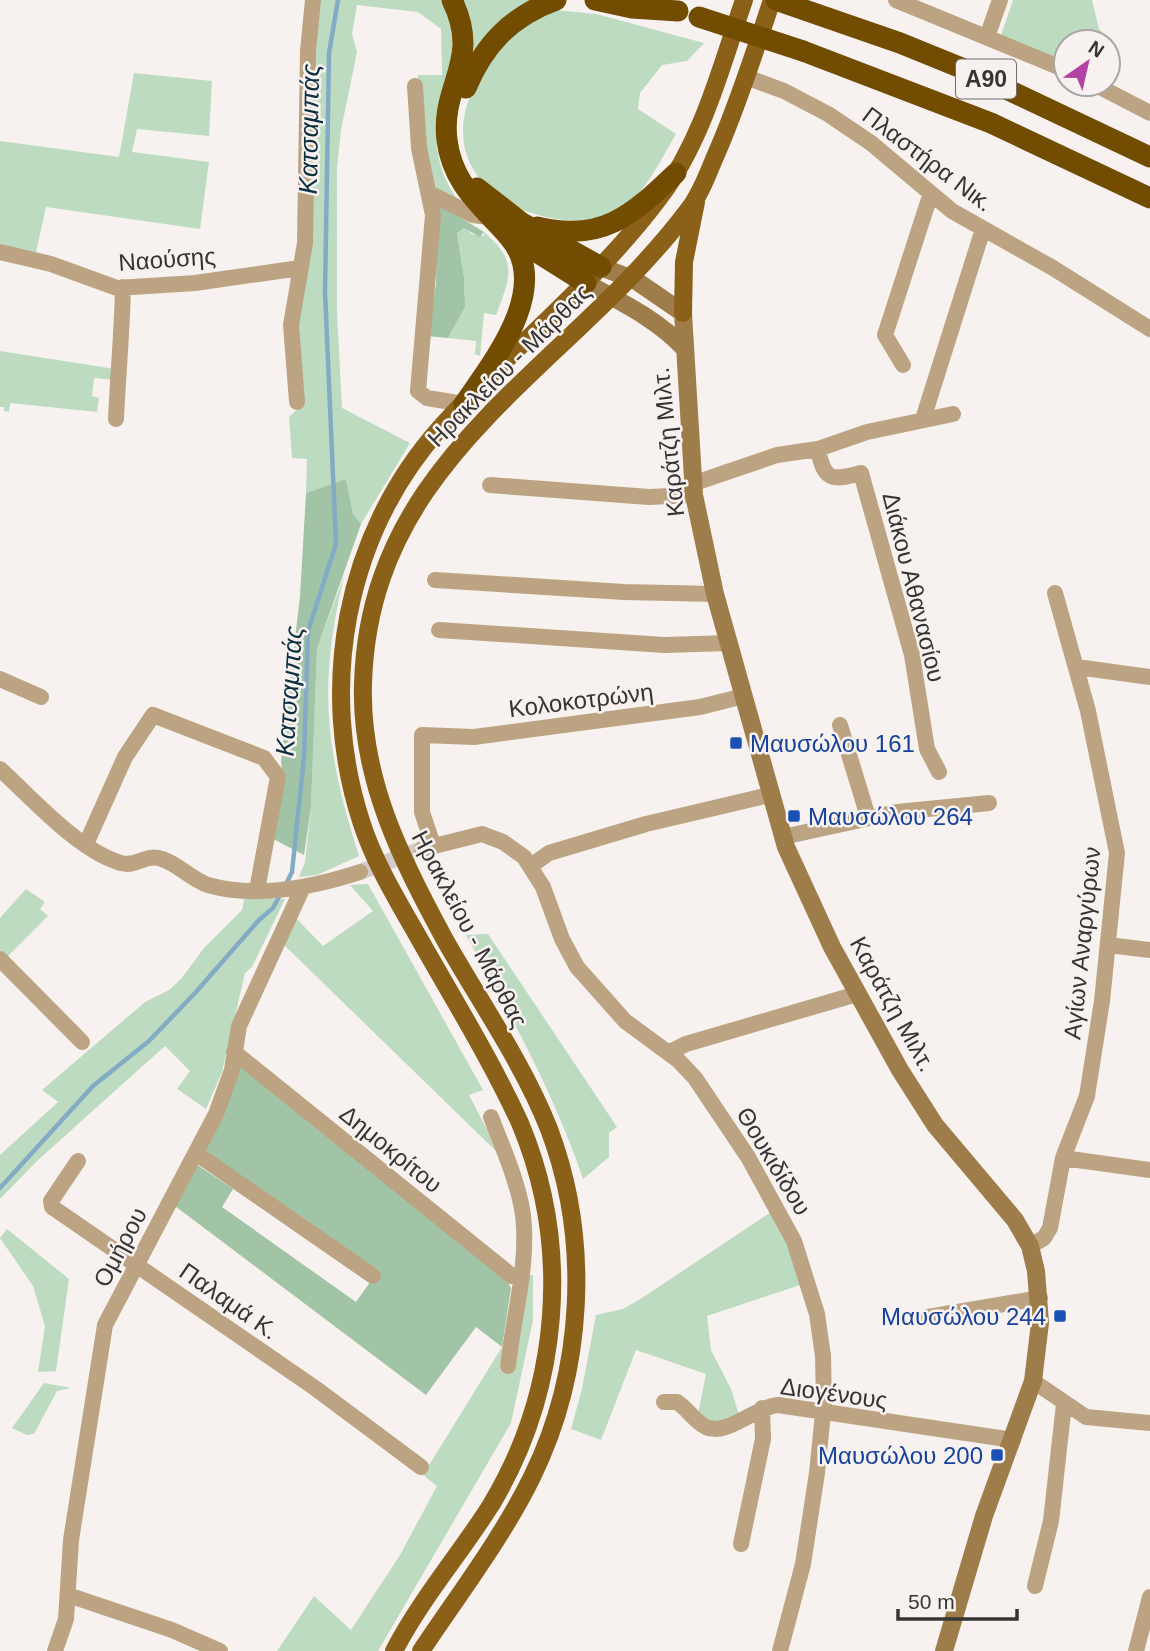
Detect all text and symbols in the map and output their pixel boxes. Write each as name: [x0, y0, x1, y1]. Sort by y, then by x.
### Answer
north arrow: [1052, 28, 1122, 98]
text: N: [1085, 37, 1108, 62]
road number: Α90: [956, 60, 1016, 99]
water label: Κατσαμπάς: [293, 63, 325, 194]
street label: Πλαστήρα Νικ.: [858, 101, 998, 217]
street label: Ναούσης: [117, 242, 217, 276]
street label: Ηρακλείου - Μάρθας: [422, 278, 596, 452]
street label: Καράτζη Μιλτ.: [647, 366, 689, 518]
street label: Διάκου Αθανασίου: [877, 489, 951, 685]
water label: Κατσαμπάς: [269, 625, 309, 757]
street label: Κολοκοτρώνη: [507, 678, 655, 722]
place label: Μαυσώλου 161: [750, 730, 915, 757]
marker: Μαυσώλου 161: [728, 735, 744, 751]
place label: Μαυσώλου 264: [808, 803, 973, 830]
marker: Μαυσώλου 264: [786, 808, 802, 824]
street label: Ηρακλείου - Μάρθας: [407, 826, 533, 1032]
street label: Αγίων Αναργύρων: [1058, 845, 1106, 1041]
street label: Καράτζη Μιλτ.: [845, 932, 941, 1076]
street label: Δημοκρίτου: [335, 1100, 447, 1198]
street label: Θουκιδίδου: [731, 1102, 817, 1220]
street label: Ομήρου: [88, 1203, 152, 1291]
street label: Παλαμά Κ.: [175, 1257, 283, 1345]
place label: Μαυσώλου 244: [881, 1303, 1046, 1330]
marker: Μαυσώλου 244: [1052, 1308, 1068, 1324]
street label: Διογένους: [779, 1372, 889, 1414]
place label: Μαυσώλου 200: [818, 1442, 983, 1469]
marker: Μαυσώλου 200: [989, 1447, 1005, 1463]
scale bar: [898, 1578, 1017, 1622]
text: 50 m: [908, 1590, 955, 1613]

